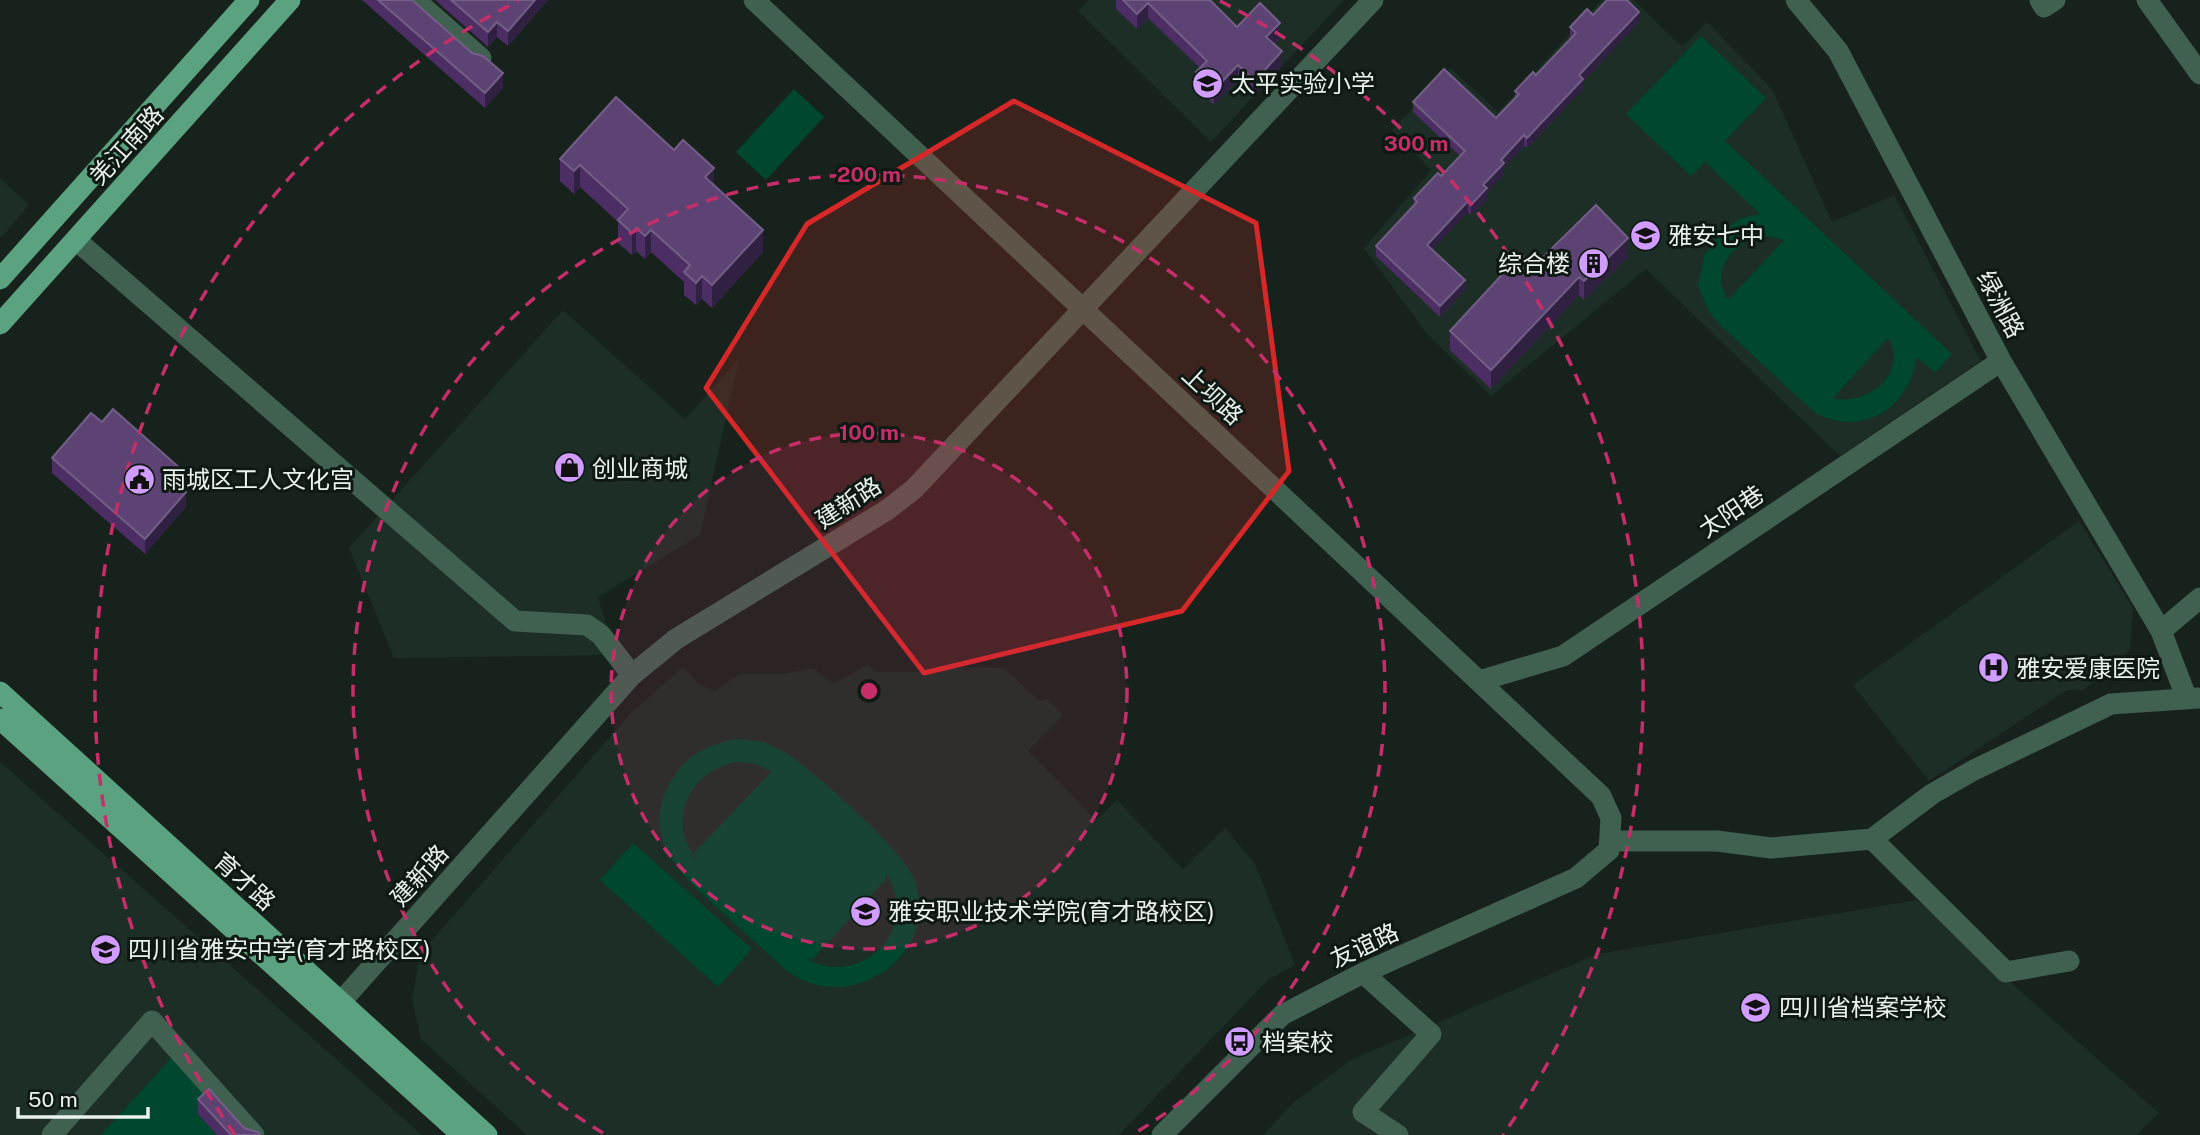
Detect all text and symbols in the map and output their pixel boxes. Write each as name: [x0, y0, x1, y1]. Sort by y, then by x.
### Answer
school or university icon: 太平实验小学: [1191, 66, 1225, 100]
place label: 太平实验小学: [1231, 69, 1375, 97]
street label: 羌江南路: [83, 100, 169, 190]
text: 300 m: [1384, 131, 1448, 156]
text: 200 m: [837, 162, 901, 187]
school or university icon: 雅安七中: [1628, 218, 1662, 252]
place label: 雅安七中: [1668, 221, 1764, 249]
building icon: 综合楼: [1576, 246, 1610, 280]
place label: 综合楼: [1498, 249, 1570, 277]
street label: 绿洲路: [1972, 266, 2030, 342]
street label: 上坝路: [1177, 360, 1249, 430]
text: 100 m: [839, 420, 899, 445]
shop icon: 创业商城: [552, 451, 586, 485]
place label: 创业商城: [592, 454, 688, 482]
public building icon: 雨城区工人文化宫: [122, 462, 156, 496]
place label: 雨城区工人文化宫: [162, 465, 354, 493]
street label: 建新路: [810, 471, 886, 533]
street label: 太阳巷: [1693, 479, 1769, 543]
hospital icon: 雅安爱康医院: [1976, 651, 2010, 685]
place label: 雅安爱康医院: [2016, 654, 2160, 682]
centre of rings: [857, 679, 881, 703]
street label: 建新路: [385, 839, 453, 911]
street label: 育才路: [209, 847, 281, 915]
school or university icon: 雅安职业技术学院(育才路校区): [848, 894, 882, 928]
place label: 雅安职业技术学院(育才路校区): [888, 897, 1215, 925]
street label: 友谊路: [1325, 917, 1403, 973]
school or university icon: 四川省雅安中学(育才路校区): [88, 932, 122, 966]
place label: 四川省雅安中学(育才路校区): [128, 935, 431, 963]
school or university icon: 四川省档案学校: [1739, 990, 1773, 1024]
place label: 四川省档案学校: [1779, 993, 1947, 1021]
bus stop icon: 档案校: [1222, 1025, 1256, 1059]
place label: 档案校: [1262, 1028, 1334, 1056]
scale bar: [18, 1076, 147, 1120]
text: 50 m: [28, 1087, 78, 1112]

